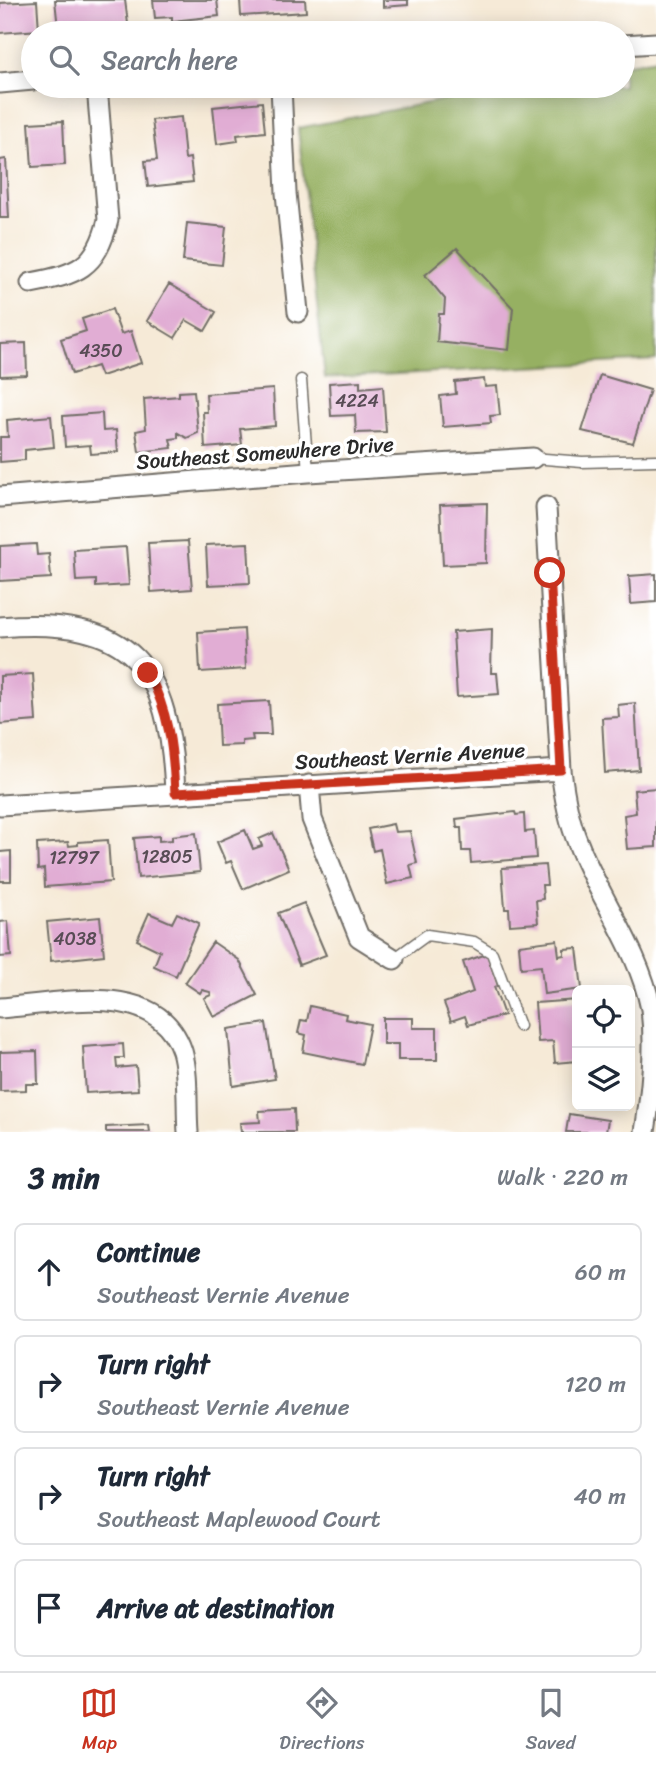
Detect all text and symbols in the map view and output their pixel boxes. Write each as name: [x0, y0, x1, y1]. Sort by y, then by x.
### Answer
search box: [21, 21, 635, 98]
text: Search here: [101, 37, 238, 83]
icon: search: [45, 41, 83, 79]
house number: 4350: [79, 335, 123, 367]
house number: 4224: [335, 385, 379, 417]
street label: Southeast Somewhere Drive: [135, 425, 395, 481]
route start: [534, 557, 565, 588]
route end: [132, 657, 163, 688]
street label: Southeast Vernie Avenue: [294, 731, 526, 781]
house number: 12805: [141, 841, 193, 873]
house number: 12797: [49, 842, 101, 874]
house number: 4038: [53, 923, 97, 955]
map controls: [572, 985, 635, 1111]
button: locate: [572, 985, 635, 1048]
button: layers: [572, 1048, 635, 1111]
text: 3 min: [28, 1151, 100, 1205]
text: Walk · 220 m: [497, 1157, 628, 1198]
text: Continue: [97, 1229, 200, 1275]
text: 60 m: [575, 1252, 626, 1293]
icon: ahead: [30, 1253, 68, 1291]
text: Southeast Vernie Avenue: [97, 1275, 350, 1316]
text: Turn right: [97, 1341, 210, 1387]
text: 120 m: [565, 1364, 626, 1405]
icon: right: [30, 1365, 68, 1403]
text: Southeast Vernie Avenue: [97, 1387, 350, 1428]
text: Turn right: [97, 1453, 210, 1499]
text: 40 m: [573, 1476, 626, 1517]
icon: right: [30, 1477, 68, 1515]
text: Southeast Maplewood Court: [97, 1499, 381, 1540]
text: Arrive at destination: [97, 1585, 334, 1631]
icon: arrive: [30, 1589, 68, 1627]
tab: Map: [80, 1684, 118, 1759]
tab: Directions: [279, 1684, 365, 1759]
tab: Saved: [525, 1684, 576, 1759]

